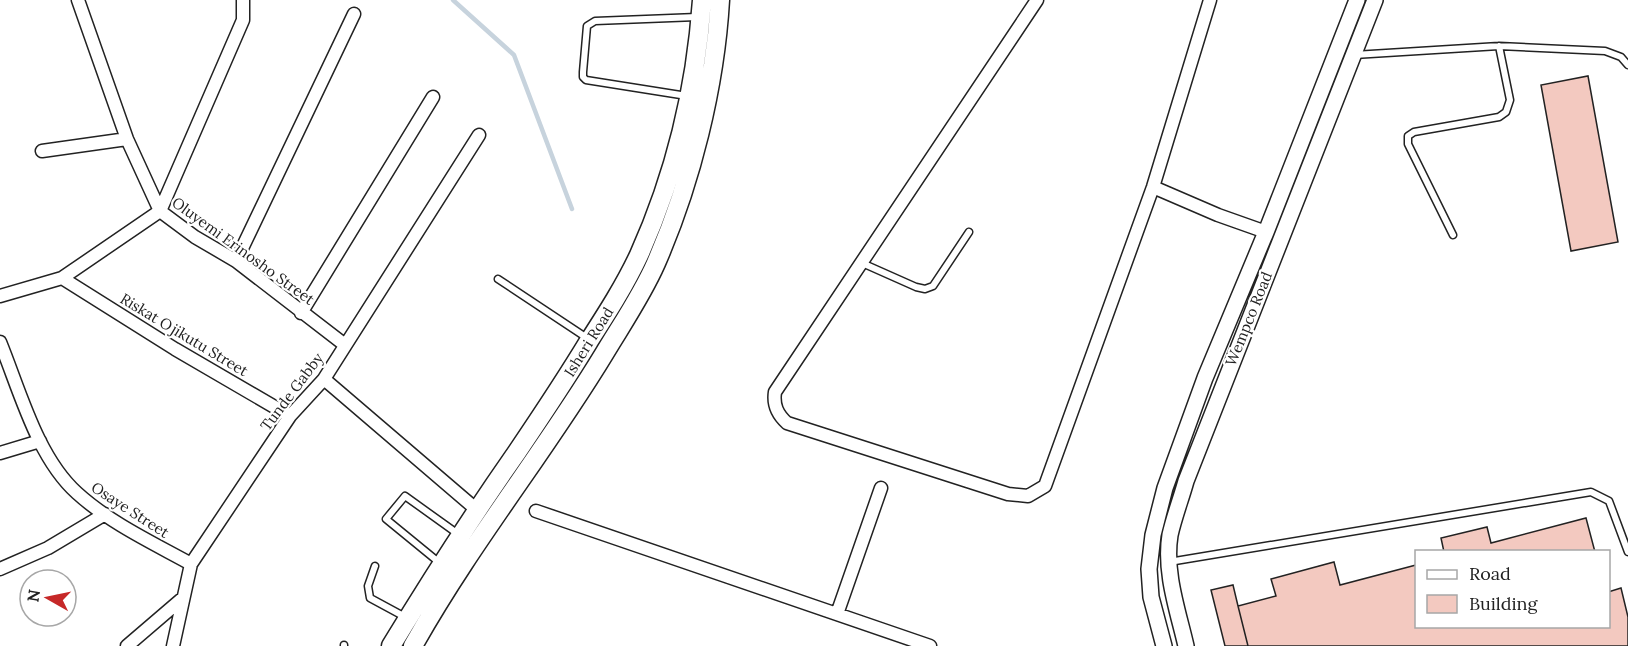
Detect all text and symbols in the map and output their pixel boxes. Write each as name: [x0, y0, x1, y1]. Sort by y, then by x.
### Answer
street label: Oluyemi Erinosho Street: [168, 193, 318, 309]
street label: Wempco Road: [1221, 269, 1276, 369]
street label: Riskat Ojikutu Street: [117, 289, 252, 380]
street label: Isheri Road: [560, 303, 617, 380]
street label: Tunde Gabby: [256, 349, 327, 435]
street label: Osaye Street: [88, 477, 173, 542]
legend: [1415, 550, 1610, 628]
text: Road: [1469, 562, 1511, 585]
north arrow: [18, 568, 78, 628]
text: N: [22, 588, 44, 603]
text: Building: [1469, 592, 1539, 615]

